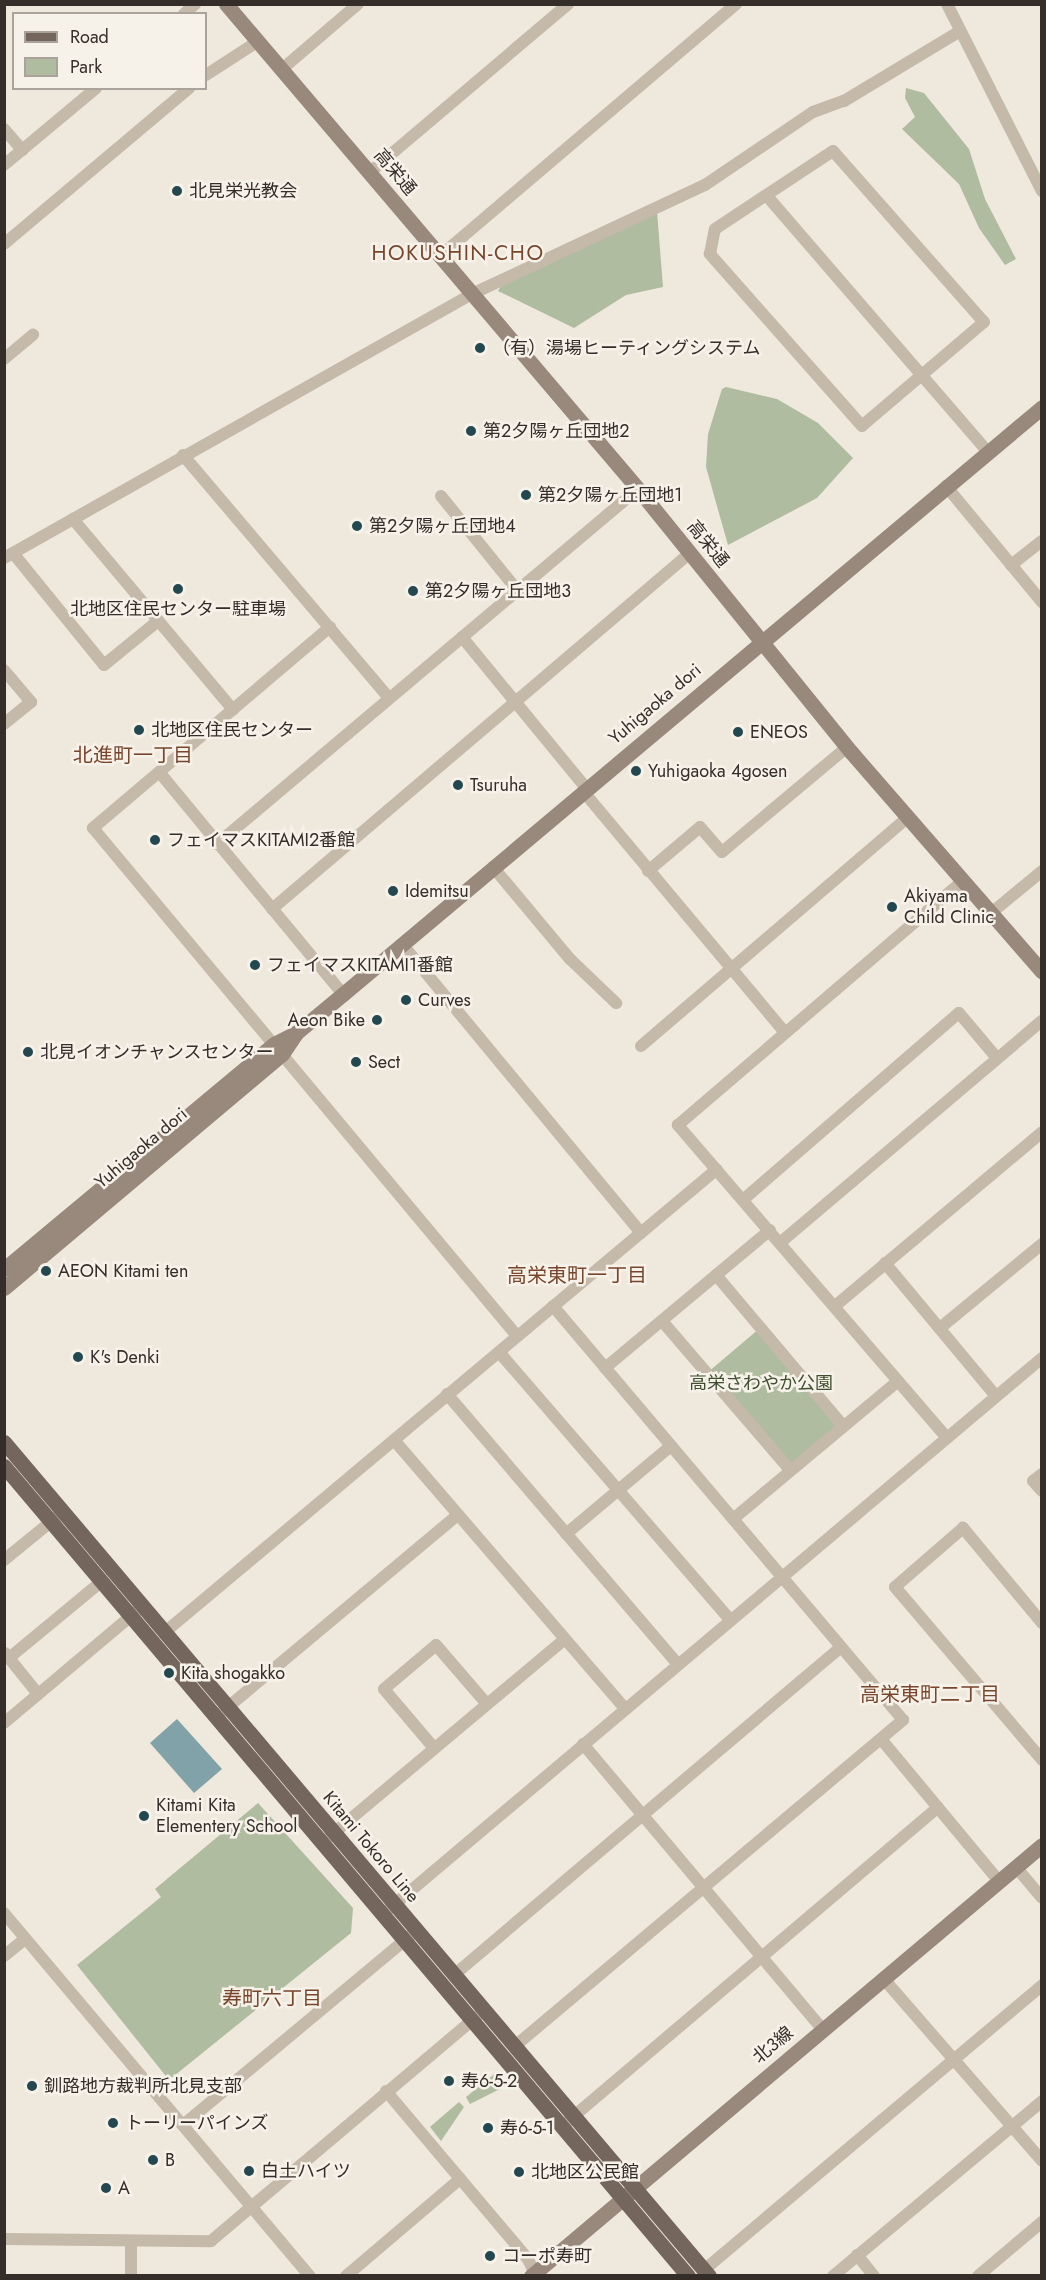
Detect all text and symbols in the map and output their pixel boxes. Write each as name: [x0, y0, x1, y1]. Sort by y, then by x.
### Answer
legend: [12, 12, 207, 90]
text: Road: [70, 24, 109, 50]
text: Park: [70, 54, 102, 80]
street label: 高栄通: [369, 144, 421, 200]
place label: 北見栄光教会: [189, 180, 297, 202]
marker: 北見栄光教会: [170, 184, 184, 198]
district label: HOKUSHIN-CHO: [372, 240, 544, 266]
place label: （有）湯場ヒーティングシステム: [492, 337, 762, 359]
marker: （有）湯場ヒーティングシステム: [473, 341, 487, 355]
place label: 第2夕陽ヶ丘団地2: [483, 420, 629, 442]
marker: 第2夕陽ヶ丘団地2: [464, 424, 478, 438]
place label: 第2夕陽ヶ丘団地1: [538, 484, 682, 506]
marker: 第2夕陽ヶ丘団地1: [519, 488, 533, 502]
place label: 第2夕陽ヶ丘団地4: [369, 515, 516, 537]
street label: 高栄通: [683, 516, 733, 572]
marker: 第2夕陽ヶ丘団地4: [350, 519, 364, 533]
place label: 第2夕陽ヶ丘団地3: [425, 580, 571, 602]
marker: 北地区住民センター駐車場: [171, 582, 185, 596]
marker: 第2夕陽ヶ丘団地3: [406, 584, 420, 598]
place label: 北地区住民センター駐車場: [70, 598, 286, 620]
street label: Yuhigaoka dori: [604, 659, 706, 749]
place label: 北地区住民センター: [151, 719, 313, 741]
place label: ENEOS: [750, 721, 808, 743]
marker: 北地区住民センター: [132, 723, 146, 737]
marker: ENEOS: [731, 725, 745, 739]
district label: 北進町一丁目: [73, 743, 193, 767]
place label: Yuhigaoka 4gosen: [648, 760, 788, 782]
marker: Yuhigaoka 4gosen: [629, 764, 643, 778]
place label: Tsuruha: [470, 774, 527, 796]
marker: Tsuruha: [451, 778, 465, 792]
place label: フェイマスKITAMI2番館: [167, 829, 355, 851]
marker: フェイマスKITAMI2番館: [148, 833, 162, 847]
place label: Idemitsu: [405, 880, 469, 902]
marker: Idemitsu: [386, 884, 400, 898]
place label: Akiyama Child Clinic: [904, 886, 994, 928]
marker: Akiyama Child Clinic: [885, 900, 899, 914]
place label: フェイマスKITAMI1番館: [267, 954, 453, 976]
marker: フェイマスKITAMI1番館: [248, 958, 262, 972]
place label: Curves: [418, 989, 471, 1011]
marker: Curves: [399, 993, 413, 1007]
place label: Aeon Bike: [288, 1009, 365, 1031]
marker: Aeon Bike: [370, 1013, 384, 1027]
place label: 北見イオンチャンスセンター: [40, 1041, 274, 1063]
marker: 北見イオンチャンスセンター: [21, 1045, 35, 1059]
place label: Sect: [368, 1051, 400, 1073]
marker: Sect: [349, 1055, 363, 1069]
street label: Yuhigaoka dori: [90, 1103, 192, 1193]
place label: AEON Kitami ten: [58, 1260, 188, 1282]
district label: 高栄東町一丁目: [507, 1263, 647, 1287]
marker: AEON Kitami ten: [39, 1264, 53, 1278]
place label: K's Denki: [90, 1346, 160, 1368]
marker: K's Denki: [71, 1350, 85, 1364]
park label: 高栄さわやか公園: [689, 1372, 833, 1394]
place label: Kita shogakko: [181, 1662, 285, 1684]
marker: Kita shogakko: [162, 1666, 176, 1680]
district label: 高栄東町二丁目: [860, 1682, 1000, 1706]
street label: Kitami Tokoro Line: [318, 1787, 424, 1907]
place label: Kitami Kita Elementery School: [156, 1795, 297, 1838]
marker: Kitami Kita Elementery School: [137, 1809, 151, 1823]
district label: 寿町六丁目: [222, 1986, 322, 2010]
street label: 北3線: [749, 2022, 797, 2068]
place label: 寿6-5-2: [461, 2070, 517, 2092]
marker: 寿6-5-2: [442, 2074, 456, 2088]
place label: 釧路地方裁判所北見支部: [44, 2075, 242, 2097]
marker: 釧路地方裁判所北見支部: [25, 2079, 39, 2093]
place label: トーリーパインズ: [125, 2112, 269, 2134]
marker: トーリーパインズ: [106, 2116, 120, 2130]
place label: 寿6-5-1: [500, 2117, 554, 2139]
marker: 寿6-5-1: [481, 2121, 495, 2135]
place label: B: [165, 2149, 175, 2171]
marker: B: [146, 2153, 160, 2167]
place label: 白土ハイツ: [261, 2160, 351, 2182]
place label: 北地区公民館: [531, 2161, 639, 2183]
marker: 白土ハイツ: [242, 2164, 256, 2178]
marker: 北地区公民館: [512, 2165, 526, 2179]
place label: A: [118, 2177, 130, 2199]
marker: A: [99, 2181, 113, 2195]
place label: コーポ寿町: [502, 2245, 592, 2267]
marker: コーポ寿町: [483, 2249, 497, 2263]

